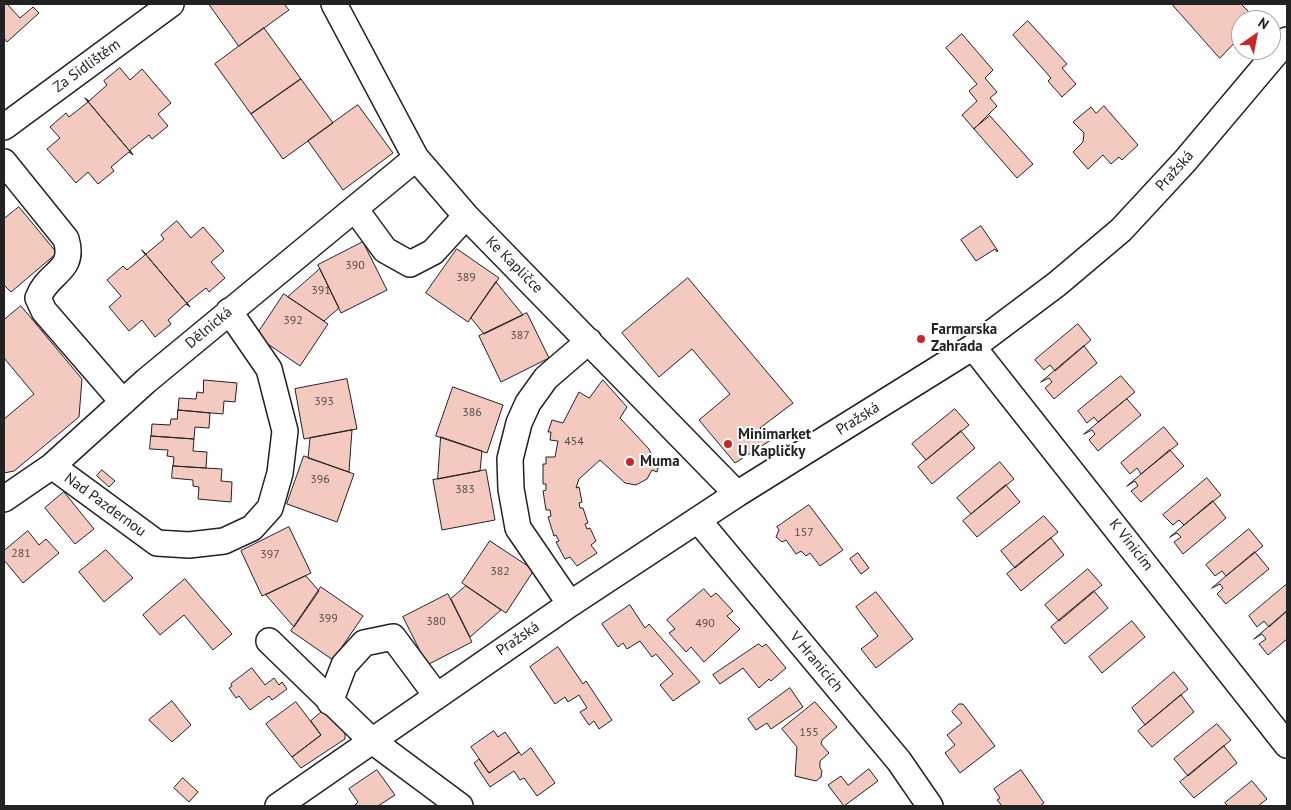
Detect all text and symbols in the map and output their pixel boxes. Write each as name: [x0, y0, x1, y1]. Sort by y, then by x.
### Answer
north arrow: [1231, 10, 1281, 60]
text: N: [1255, 13, 1272, 33]
street label: Za Sídlištěm: [50, 36, 124, 96]
street label: Pražská: [1152, 147, 1198, 195]
street label: Ke Kapličce: [482, 233, 546, 297]
house number: 390: [345, 259, 365, 273]
house number: 389: [456, 271, 476, 285]
house number: 391: [311, 284, 331, 298]
street label: Dělnická: [182, 303, 236, 353]
house number: 392: [283, 314, 303, 328]
place label: Farmarska Zahrada: [931, 321, 997, 356]
house number: 387: [510, 329, 530, 343]
marker: Farmarska Zahrada: [915, 333, 927, 345]
house number: 393: [314, 395, 334, 409]
street label: Pražská: [833, 399, 883, 439]
house number: 386: [462, 406, 482, 420]
place label: Minimarket U Kapličky: [738, 426, 811, 461]
house number: 454: [564, 435, 584, 449]
marker: Minimarket U Kapličky: [722, 438, 734, 450]
place label: Muma: [640, 453, 680, 471]
marker: Muma: [624, 456, 636, 468]
street label: Nad Pazdernou: [61, 469, 149, 541]
house number: 396: [310, 473, 330, 487]
house number: 383: [455, 483, 475, 497]
street label: K Vinicím: [1105, 515, 1157, 575]
house number: 157: [794, 526, 814, 540]
house number: 281: [11, 547, 31, 561]
house number: 397: [260, 548, 280, 562]
house number: 382: [490, 565, 510, 579]
house number: 399: [318, 612, 338, 626]
house number: 380: [426, 615, 446, 629]
house number: 490: [695, 617, 715, 631]
street label: Pražská: [493, 618, 543, 660]
street label: V Hranicích: [786, 628, 846, 696]
house number: 155: [799, 726, 819, 740]

